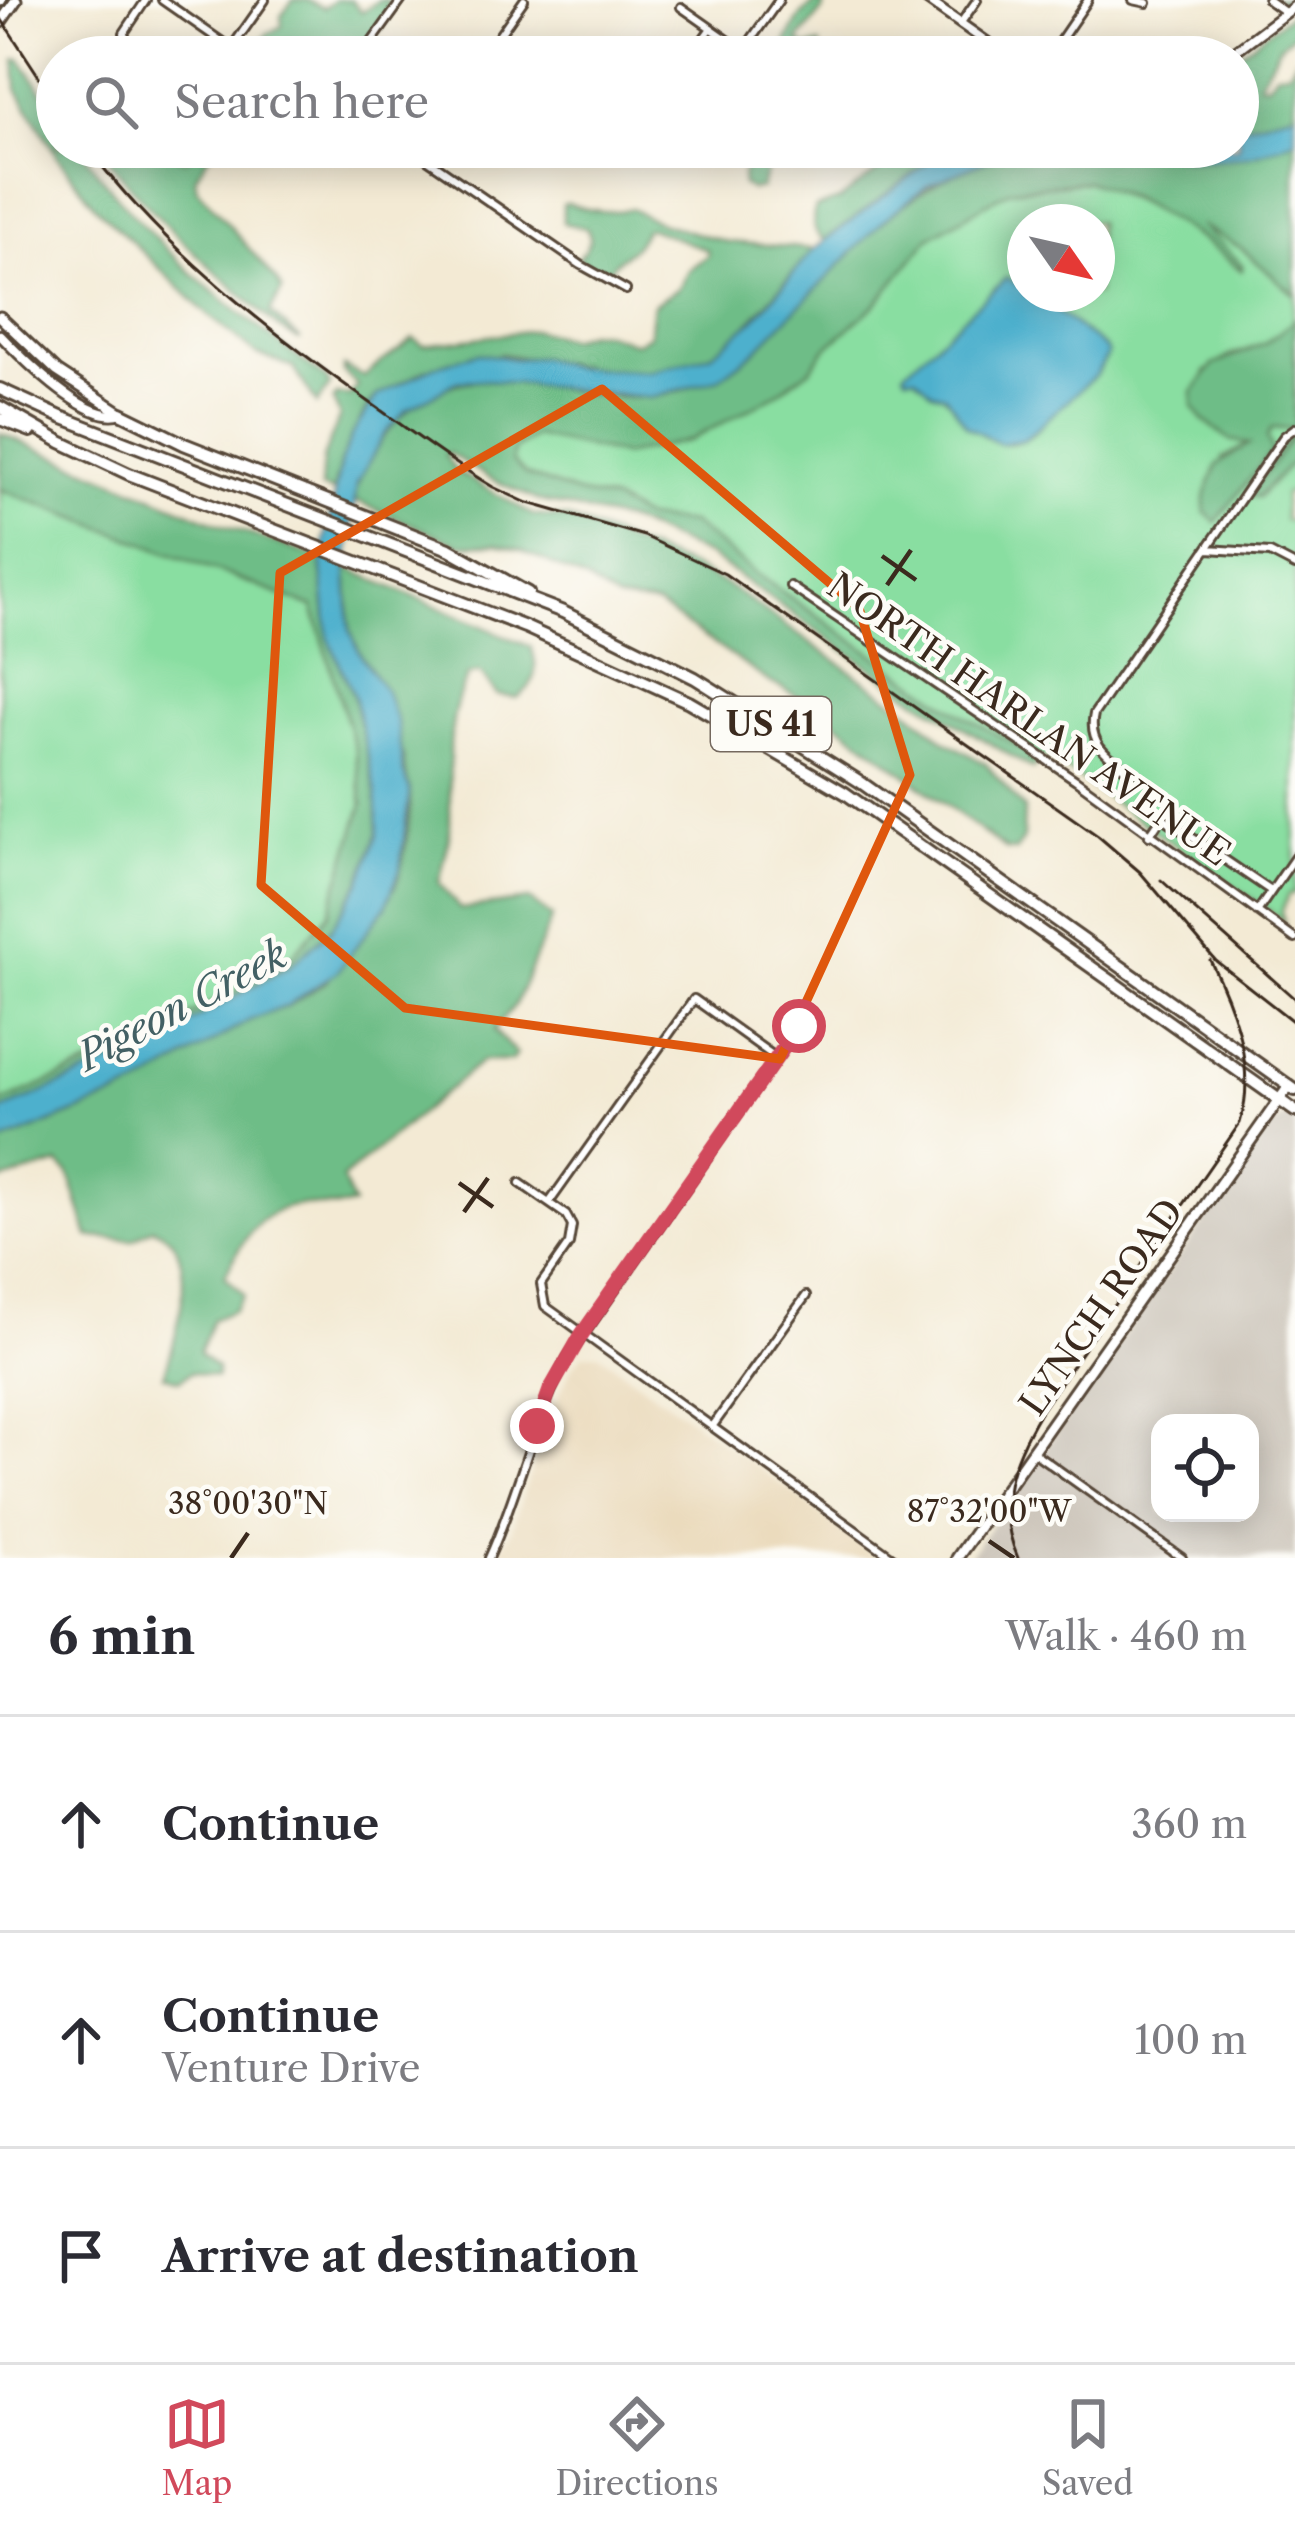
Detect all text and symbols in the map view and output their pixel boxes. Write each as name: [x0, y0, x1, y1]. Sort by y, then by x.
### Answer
search box: [36, 36, 1259, 168]
icon: search: [78, 69, 144, 135]
text: Search here: [174, 74, 429, 130]
north arrow: [1007, 204, 1115, 312]
street label: NORTH HARLAN AVENUE: [819, 563, 1239, 875]
road number: US 41: [711, 697, 831, 751]
water label: Pigeon Creek: [66, 930, 295, 1082]
route start: [772, 999, 826, 1053]
street label: LYNCH ROAD: [1010, 1190, 1192, 1424]
route end: [510, 1399, 564, 1453]
map controls: [1151, 1414, 1259, 1522]
button: locate: [1151, 1414, 1259, 1522]
text: 38°00'30"N: [168, 1485, 328, 1522]
text: 87°32'00"W: [907, 1493, 1073, 1530]
text: 6 min: [48, 1605, 195, 1667]
text: Walk · 460 m: [1005, 1612, 1247, 1660]
icon: ahead: [48, 1791, 114, 1857]
text: Continue: [162, 1796, 379, 1852]
text: 360 m: [1131, 1800, 1247, 1848]
text: Continue: [162, 1988, 379, 2044]
icon: ahead: [48, 2007, 114, 2073]
text: 100 m: [1134, 2016, 1247, 2064]
text: Venture Drive: [162, 2044, 420, 2092]
icon: arrive: [48, 2223, 114, 2289]
text: Arrive at destination: [162, 2228, 639, 2284]
tab: Map: [162, 2391, 232, 2504]
tab: Directions: [556, 2391, 719, 2504]
tab: Saved: [1042, 2391, 1133, 2504]

